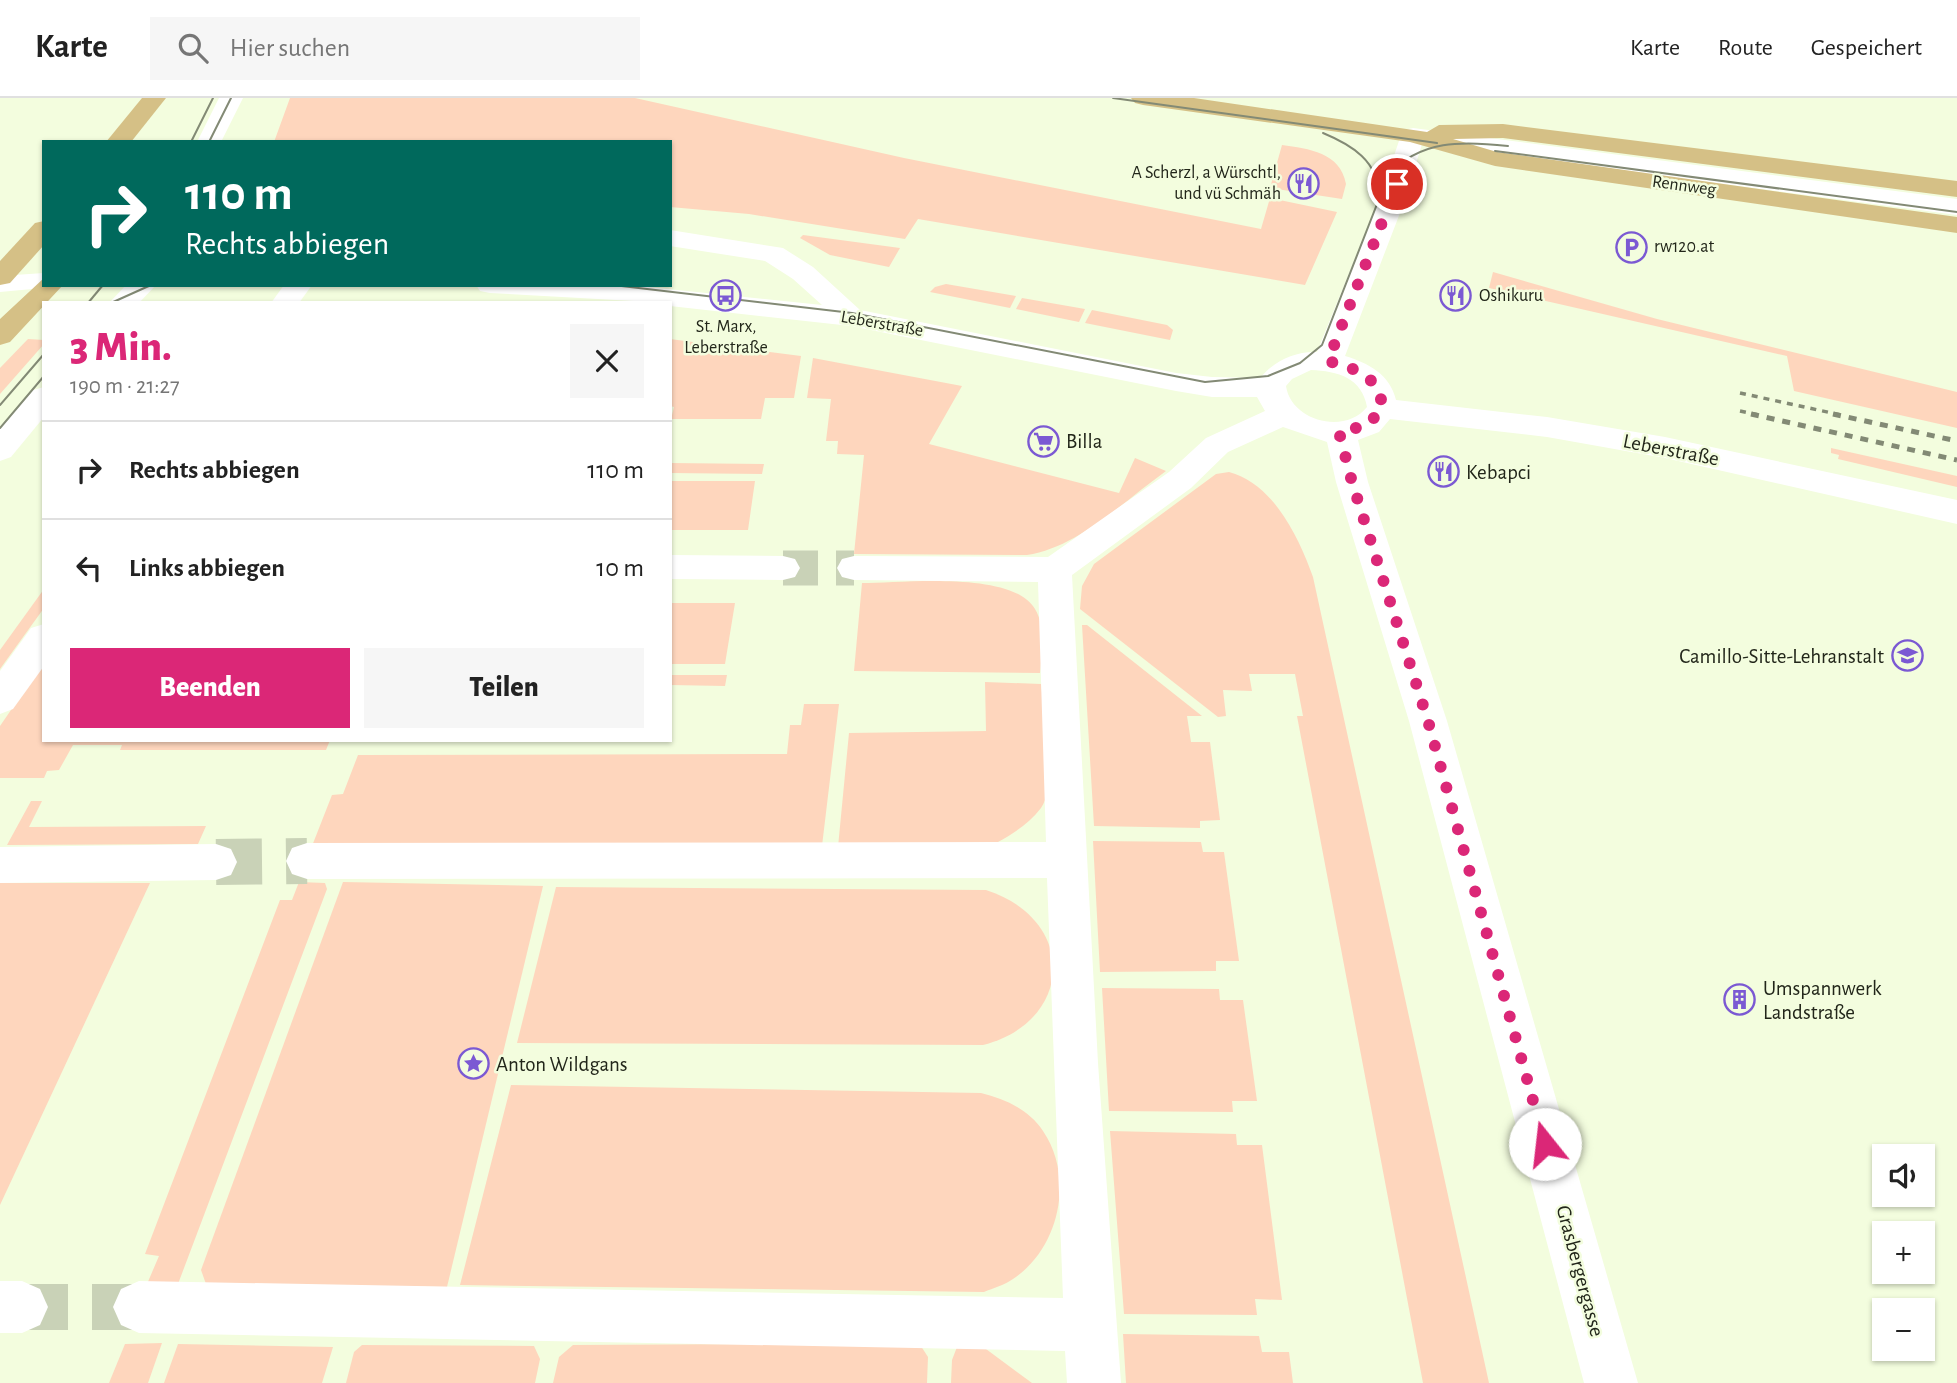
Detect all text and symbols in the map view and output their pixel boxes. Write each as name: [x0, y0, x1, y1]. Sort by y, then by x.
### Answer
search box: [150, 17, 640, 80]
icon: search: [174, 29, 212, 67]
text: Karte: [35, 31, 108, 64]
text: Hier suchen: [230, 35, 350, 61]
text: Karte: [1630, 36, 1680, 60]
text: Route: [1718, 36, 1773, 60]
text: Gespeichert: [1811, 36, 1922, 60]
pin: [1367, 154, 1427, 214]
place label: A Scherzl, a Würschtl, und vü Schmäh: [1132, 164, 1281, 203]
icon: arrive: [1378, 165, 1416, 203]
restaurant icon: A Scherzl, a Würschtl, und vü Schmäh: [1287, 166, 1321, 200]
icon: right: [70, 168, 161, 259]
text: 110 m: [185, 170, 293, 219]
street label: Rennweg: [1651, 173, 1717, 199]
text: Rechts abbiegen: [185, 228, 389, 260]
parking icon: rw120.at: [1614, 230, 1648, 264]
place label: rw120.at: [1654, 238, 1714, 256]
bus stop icon: St. Marx, Leberstraße: [709, 279, 743, 313]
restaurant icon: Oshikuru: [1439, 279, 1473, 313]
place label: Oshikuru: [1479, 287, 1543, 305]
street label: Leberstraße: [839, 308, 925, 340]
place label: St. Marx, Leberstraße: [684, 318, 768, 357]
button: close: [570, 324, 644, 398]
text: 3 Min.: [70, 326, 172, 368]
text: 190 m · 21:27: [70, 375, 180, 398]
supermarket icon: Billa: [1026, 424, 1060, 458]
street label: Leberstraße: [1621, 430, 1721, 470]
place label: Billa: [1066, 431, 1103, 452]
icon: right: [70, 451, 108, 489]
restaurant icon: Kebapci: [1426, 455, 1460, 489]
text: Rechts abbiegen: [129, 457, 300, 483]
text: 110 m: [587, 457, 644, 483]
place label: Kebapci: [1466, 462, 1531, 483]
icon: left: [70, 549, 108, 587]
text: Links abbiegen: [129, 555, 285, 581]
text: 10 m: [596, 555, 644, 581]
school or university icon: Camillo-Sitte-Lehranstalt: [1890, 639, 1924, 673]
place label: Camillo-Sitte-Lehranstalt: [1679, 646, 1884, 667]
button: Beenden: [70, 648, 350, 728]
button: Teilen: [364, 648, 644, 728]
place label: Umspannwerk Landstraße: [1763, 978, 1882, 1023]
building icon: Umspannwerk Landstraße: [1723, 983, 1757, 1017]
place icon: Anton Wildgans: [456, 1047, 490, 1081]
place label: Anton Wildgans: [496, 1054, 628, 1075]
position arrow: [1508, 1107, 1582, 1181]
map controls: [1872, 1144, 1935, 1361]
button: sound: [1872, 1144, 1935, 1207]
street label: Grasbergergasse: [1552, 1203, 1608, 1339]
button: +: [1872, 1221, 1935, 1284]
button: −: [1872, 1298, 1935, 1361]

